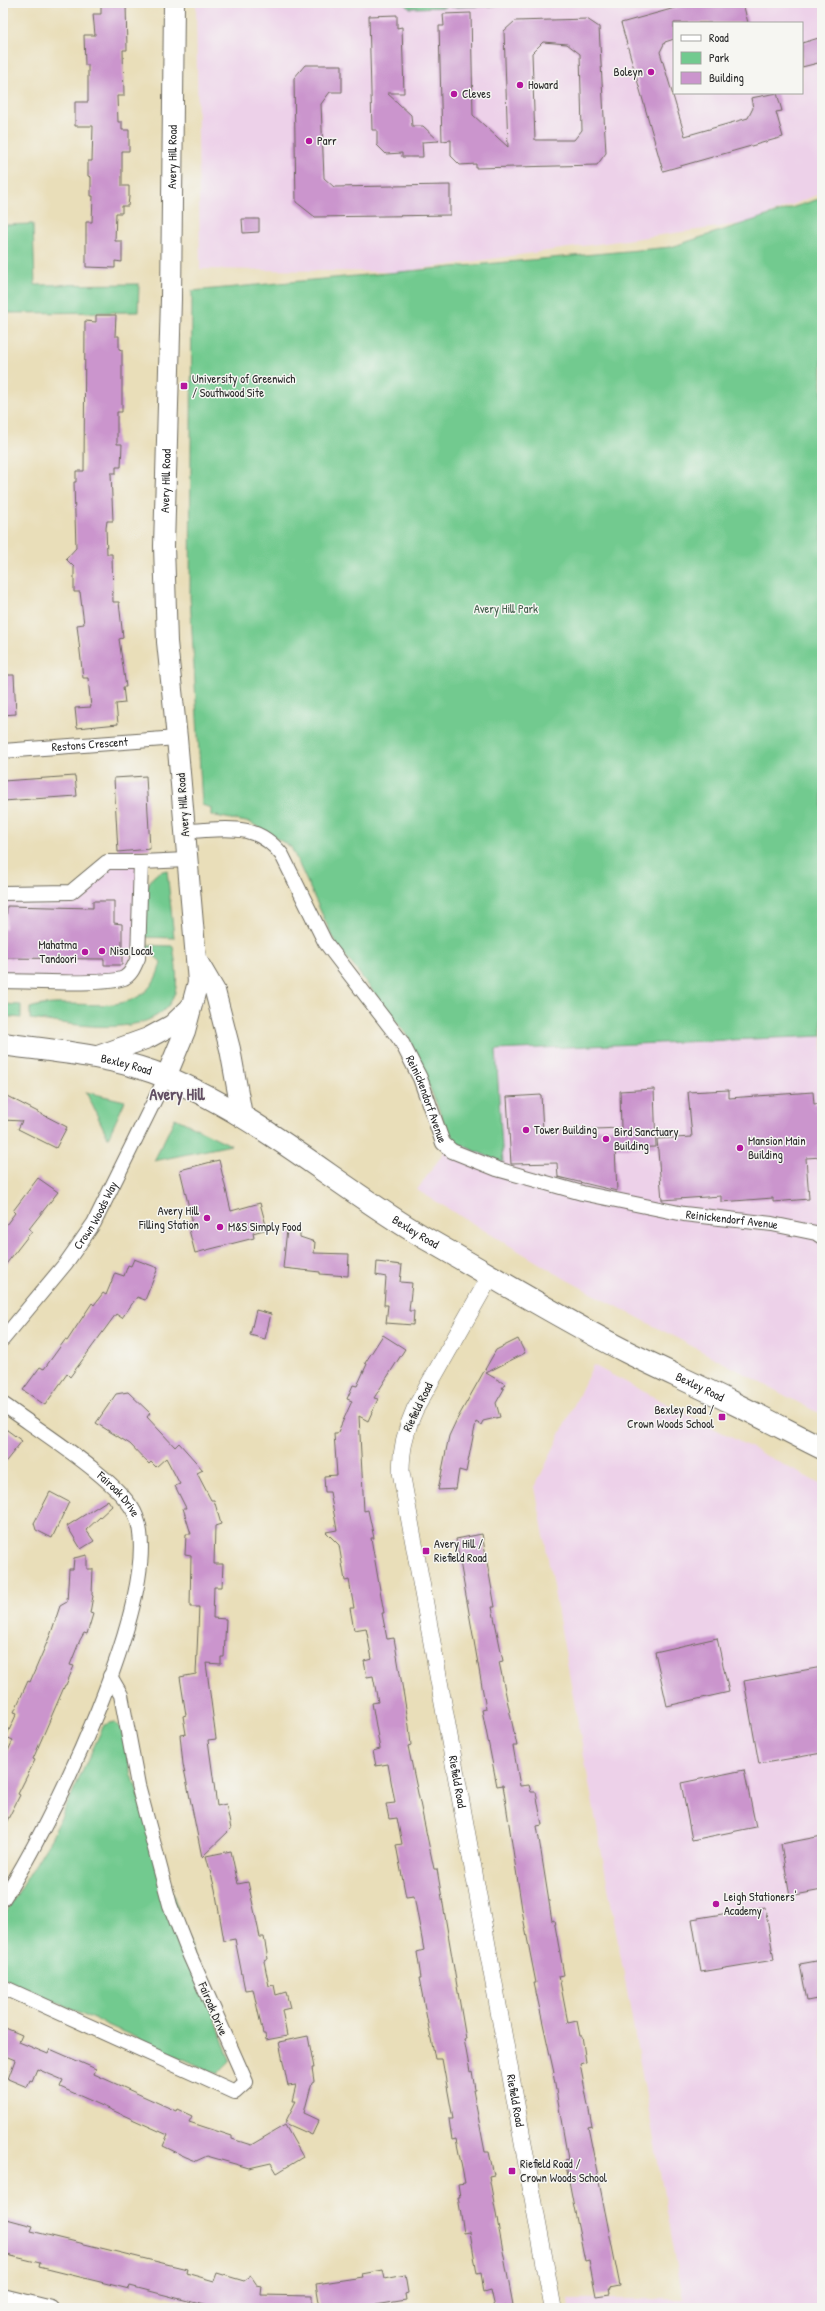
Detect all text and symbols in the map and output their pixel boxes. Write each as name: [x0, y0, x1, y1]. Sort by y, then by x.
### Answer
legend: [673, 22, 803, 94]
text: Road: [709, 29, 729, 46]
text: Park: [709, 49, 729, 66]
place label: Boleyn: [614, 63, 643, 80]
marker: Boleyn: [646, 67, 656, 77]
text: Building: [709, 69, 744, 86]
place label: Howard: [528, 76, 558, 93]
marker: Howard: [515, 80, 525, 90]
place label: Cleves: [462, 85, 491, 102]
marker: Cleves: [449, 89, 459, 99]
street label: Avery Hill Road: [163, 125, 181, 189]
place label: Parr: [317, 132, 337, 149]
marker: Parr: [304, 136, 314, 146]
place label: University of Greenwich / Southwood Site: [192, 370, 295, 401]
marker: University of Greenwich / Southwood Site: [179, 381, 189, 391]
street label: Avery Hill Road: [156, 448, 175, 513]
park label: Avery Hill Park: [474, 600, 538, 617]
street label: Restons Crescent: [51, 733, 129, 755]
street label: Avery Hill Road: [172, 772, 193, 837]
place label: Mahatma Tandoori: [38, 936, 77, 967]
place label: Nisa Local: [110, 942, 154, 959]
marker: Nisa Local: [97, 946, 107, 956]
marker: Mahatma Tandoori: [80, 947, 90, 957]
street label: Bexley Road: [100, 1049, 154, 1079]
street label: Reinickendorf Avenue: [402, 1052, 451, 1145]
district label: Avery Hill: [149, 1083, 206, 1106]
place label: Tower Building: [534, 1121, 597, 1138]
place label: Bird Sanctuary Building: [614, 1123, 678, 1154]
marker: Tower Building: [521, 1125, 531, 1135]
place label: Mansion Main Building: [748, 1132, 806, 1163]
marker: Bird Sanctuary Building: [601, 1134, 611, 1144]
marker: Mansion Main Building: [735, 1143, 745, 1153]
street label: Crown Woods Way: [69, 1178, 121, 1253]
place label: Avery Hill Filling Station: [138, 1202, 200, 1233]
street label: Reinickendorf Avenue: [685, 1205, 780, 1233]
street label: Bexley Road: [389, 1211, 442, 1252]
marker: Avery Hill Filling Station: [202, 1213, 212, 1223]
place label: M&S Simply Food: [228, 1218, 301, 1235]
marker: M&S Simply Food: [215, 1222, 225, 1232]
street label: Bexley Road: [673, 1368, 728, 1405]
street label: Riefield Road: [398, 1379, 437, 1434]
place label: Bexley Road / Crown Woods School: [627, 1401, 715, 1432]
marker: Bexley Road / Crown Woods School: [717, 1412, 727, 1422]
street label: Fairoak Drive: [93, 1466, 144, 1520]
place label: Avery Hill / Riefield Road: [434, 1535, 487, 1566]
marker: Avery Hill / Riefield Road: [421, 1546, 431, 1556]
street label: Riefield Road: [445, 1754, 471, 1810]
place label: Leigh Stationers' Academy: [724, 1888, 797, 1919]
marker: Leigh Stationers' Academy: [711, 1899, 721, 1909]
street label: Fairoak Drive: [194, 1979, 232, 2038]
street label: Riefield Road: [503, 2073, 529, 2128]
place label: Riefield Road / Crown Woods School: [520, 2155, 608, 2186]
marker: Riefield Road / Crown Woods School: [507, 2166, 517, 2176]

